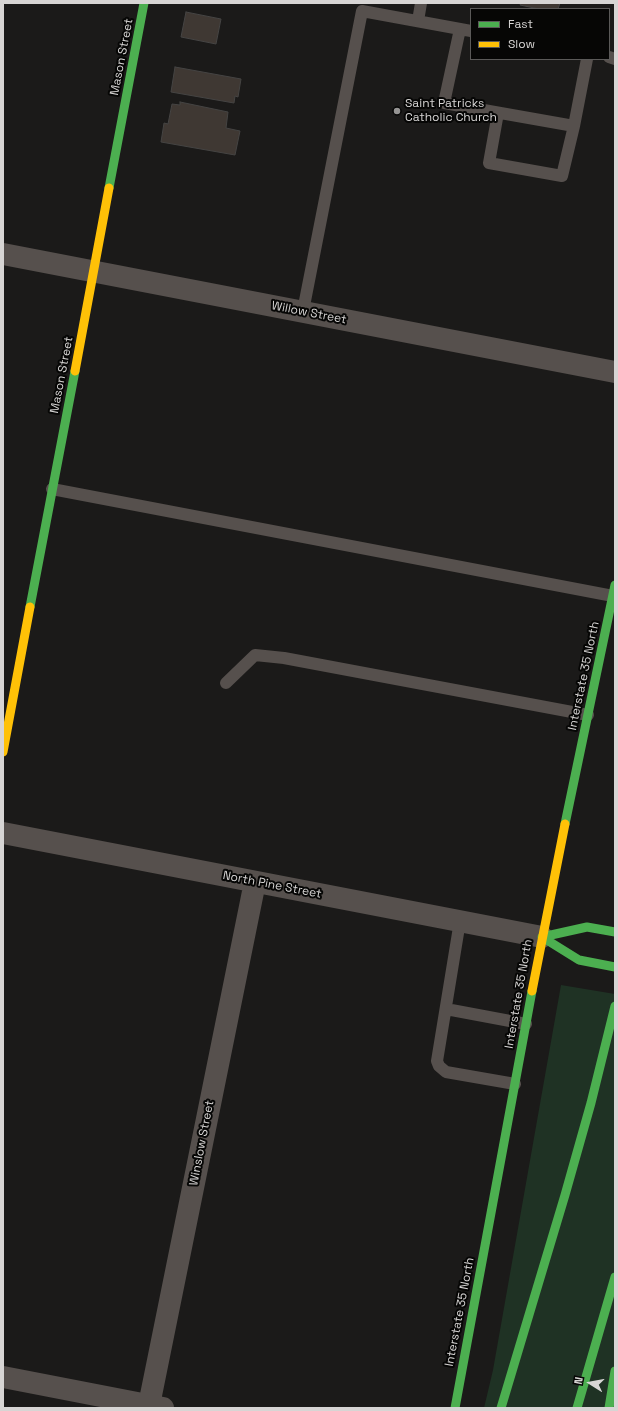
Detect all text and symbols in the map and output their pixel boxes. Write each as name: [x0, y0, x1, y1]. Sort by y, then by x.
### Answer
legend: [470, 8, 610, 60]
text: Fast: [508, 16, 533, 32]
street label: Mason Street: [107, 17, 137, 97]
text: Slow: [508, 36, 535, 52]
place label: Saint Patricks Catholic Church: [405, 97, 497, 125]
marker: Saint Patricks Catholic Church: [392, 106, 402, 116]
street label: Willow Street: [270, 299, 348, 327]
street label: Mason Street: [47, 335, 77, 415]
street label: Interstate 35 North: [565, 620, 603, 732]
street label: North Pine Street: [221, 868, 323, 902]
street label: Interstate 35 North: [502, 938, 536, 1050]
street label: Winslow Street: [187, 1099, 217, 1187]
street label: Interstate 35 North: [442, 1256, 478, 1368]
north arrow: [570, 1363, 610, 1403]
text: N: [571, 1376, 586, 1386]

